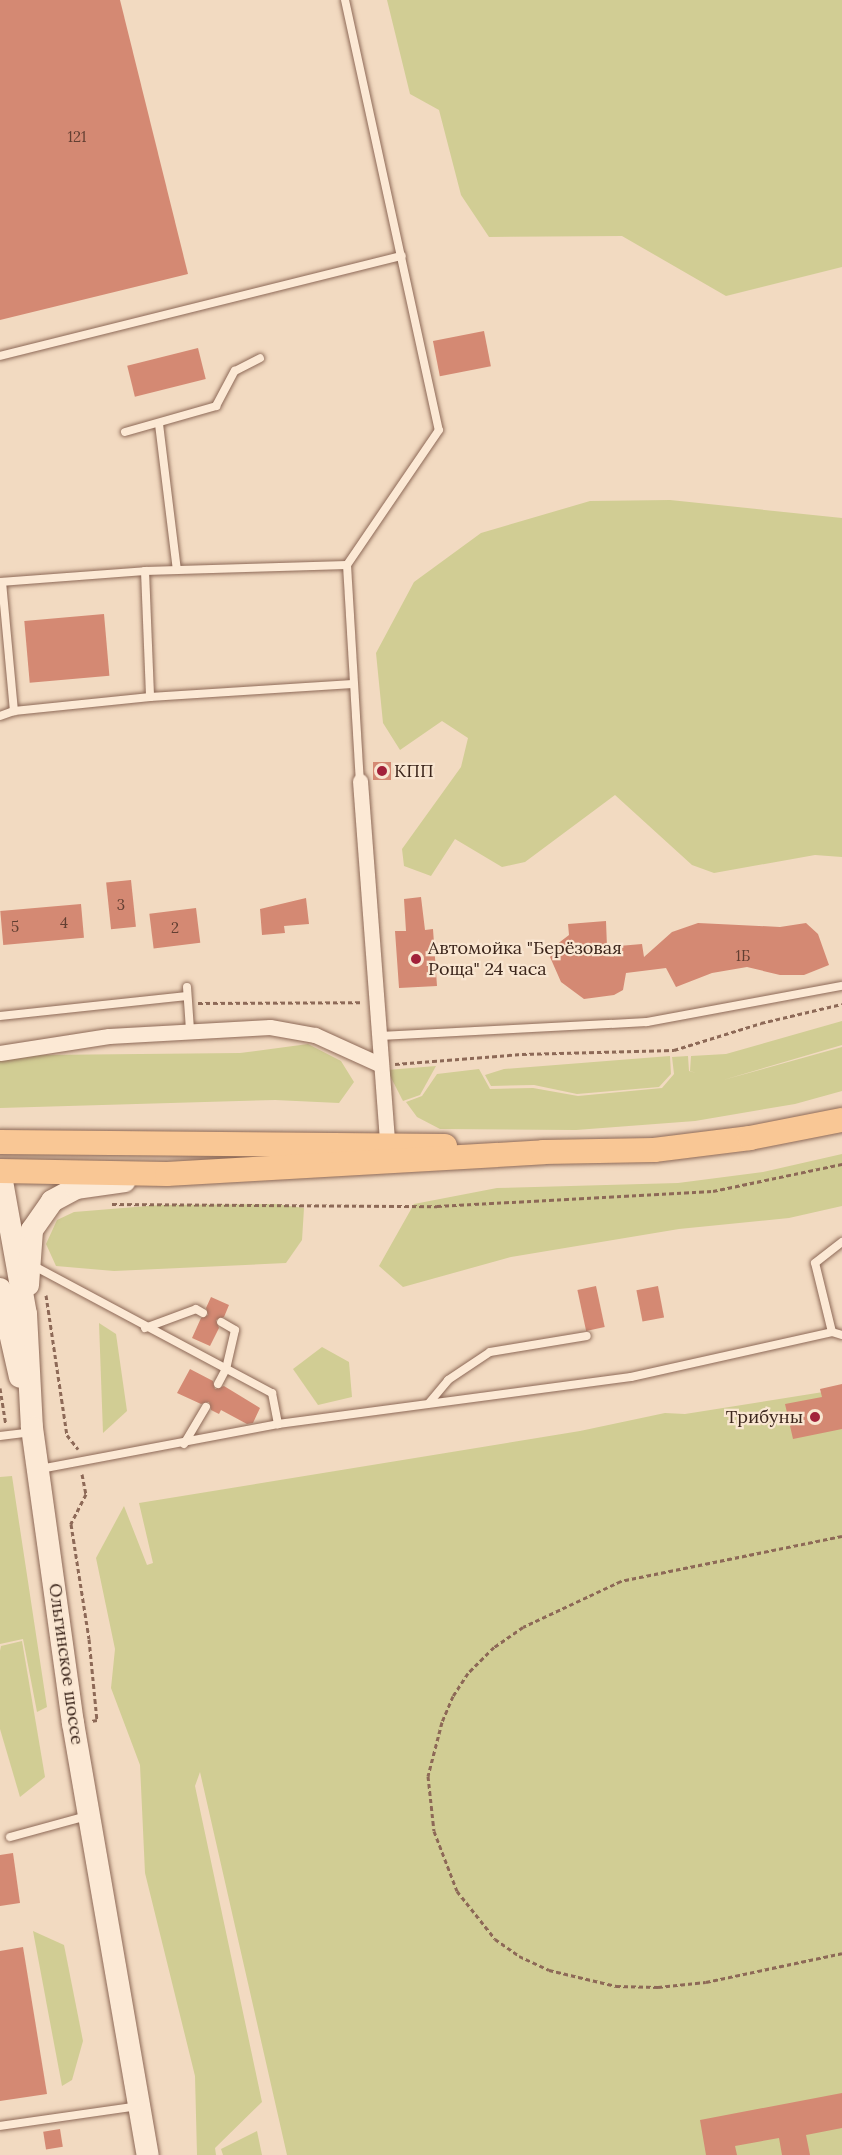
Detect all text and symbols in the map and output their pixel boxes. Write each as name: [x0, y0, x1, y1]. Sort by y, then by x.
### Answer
house number: 121: [68, 128, 86, 146]
place label: КПП: [394, 760, 434, 782]
marker: КПП: [375, 764, 389, 778]
house number: 3: [117, 896, 125, 914]
house number: 4: [60, 914, 68, 932]
house number: 5: [11, 918, 19, 936]
house number: 2: [171, 919, 179, 937]
place label: Автомойка "Берёзовая Роща" 24 часа: [428, 938, 622, 980]
house number: 1Б: [736, 947, 750, 965]
marker: Автомойка "Берёзовая Роща" 24 часа: [409, 952, 423, 966]
place label: Трибуны: [726, 1406, 803, 1428]
marker: Трибуны: [808, 1410, 822, 1424]
street label: Ольгинское шоссе: [44, 1582, 88, 1746]

